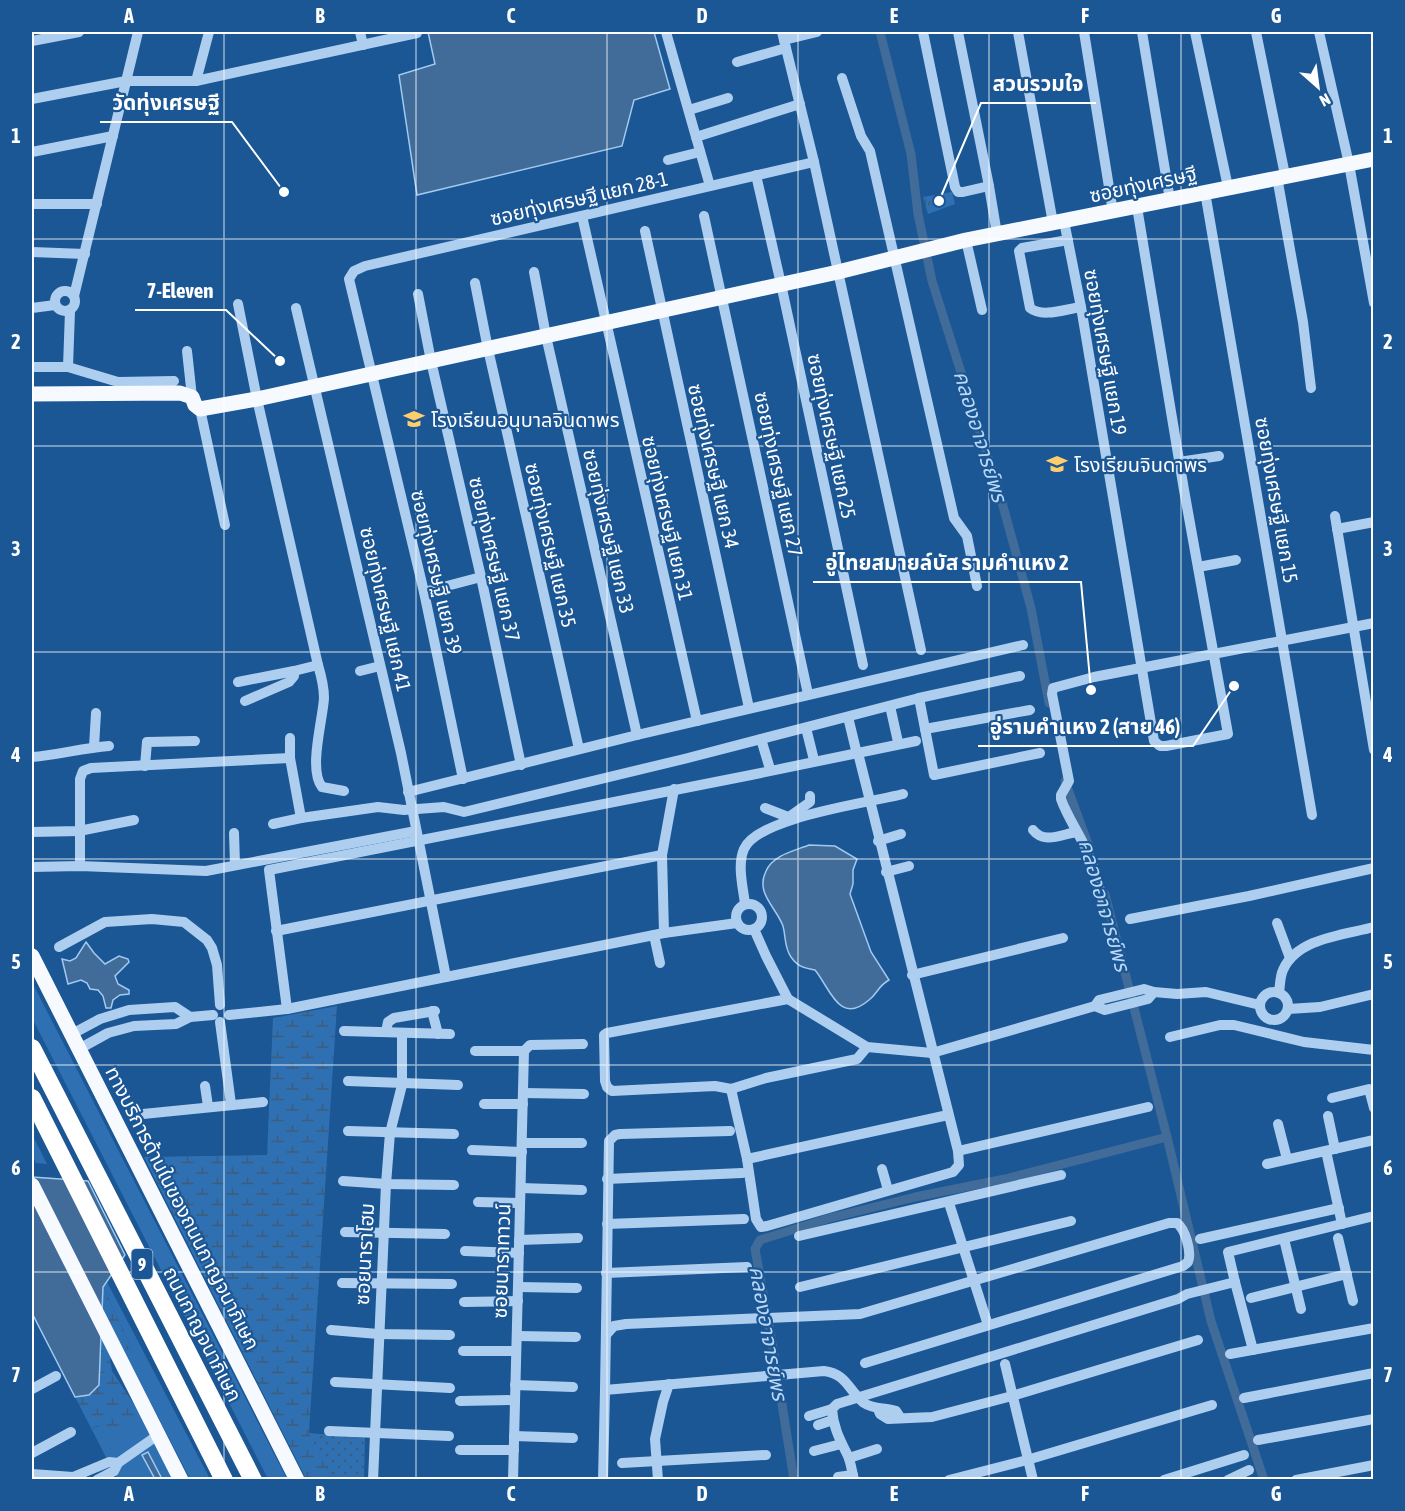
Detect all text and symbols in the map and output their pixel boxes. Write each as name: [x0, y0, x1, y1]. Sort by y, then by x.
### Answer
text: A: [123, 4, 134, 27]
text: B: [315, 4, 325, 27]
text: C: [507, 4, 516, 27]
text: D: [696, 4, 708, 27]
text: E: [890, 4, 899, 27]
text: F: [1081, 4, 1089, 27]
text: G: [1271, 4, 1282, 27]
north arrow: [1288, 57, 1348, 117]
callout: สวนรวมใจ: [981, 64, 1096, 103]
text: สวนรวมใจ: [993, 71, 1083, 95]
callout: วัดทุ่งเศรษฐี: [100, 83, 232, 122]
text: วัดทุ่งเศรษฐี: [112, 90, 220, 116]
text: N: [1317, 90, 1333, 110]
text: 1: [11, 124, 21, 147]
text: 1: [1383, 124, 1393, 147]
street label: ซอยทุ่งเศรษฐี: [1087, 161, 1199, 208]
street label: ซอยทุ่งเศรษฐี แยก 28-1: [488, 166, 670, 231]
street label: ซอยทุ่งเศรษฐี แยก 19: [1079, 267, 1132, 437]
callout: 7-Eleven: [135, 271, 226, 310]
text: 7-Eleven: [147, 278, 213, 302]
text: 2: [11, 330, 21, 353]
text: 2: [1383, 330, 1393, 353]
street label: ซอยทุ่งเศรษฐี แยก 25: [802, 351, 861, 521]
water label: คลองอาจารย์พร: [950, 367, 1013, 506]
street label: ซอยทุ่งเศรษฐี แยก 34: [683, 382, 744, 551]
street label: ซอยทุ่งเศรษฐี แยก 27: [749, 389, 808, 559]
school or university icon: โรงเรียนอนุบาลจินดาพร: [402, 407, 426, 431]
place label: โรงเรียนอนุบาลจินดาพร: [431, 408, 619, 432]
street label: ซอยทุ่งเศรษฐี แยก 15: [1250, 415, 1303, 585]
street label: ซอยทุ่งเศรษฐี แยก 31: [637, 434, 698, 603]
street label: ซอยทุ่งเศรษฐี แยก 33: [578, 447, 639, 616]
school or university icon: โรงเรียนจินดาพร: [1045, 452, 1069, 476]
place label: โรงเรียนจินดาพร: [1074, 453, 1207, 476]
street label: ซอยทุ่งเศรษฐี แยก 35: [520, 461, 581, 630]
street label: ซอยทุ่งเศรษฐี แยก 37: [464, 475, 525, 644]
street label: ซอยทุ่งเศรษฐี แยก 39: [406, 488, 467, 657]
street label: ซอยทุ่งเศรษฐี แยก 41: [355, 525, 416, 694]
text: 3: [11, 537, 21, 560]
text: 3: [1383, 537, 1393, 560]
callout: อู่ไทยสมายล์บัส รามคำแหง 2: [813, 543, 1081, 582]
text: อู่ไทยสมายล์บัส รามคำแหง 2: [825, 550, 1069, 576]
callout: อู่รามคำแหง 2 (สาย 46): [978, 707, 1193, 746]
text: อู่รามคำแหง 2 (สาย 46): [990, 714, 1180, 740]
text: 4: [10, 743, 21, 766]
text: 4: [1382, 743, 1393, 766]
water label: คลองอาจารย์พร: [1075, 836, 1136, 975]
text: 5: [11, 950, 21, 973]
text: 5: [1383, 950, 1393, 973]
street label: ทางบริการด้านในของถนนกาญจนาภิเษก: [101, 1062, 265, 1354]
text: 6: [11, 1156, 21, 1179]
text: 6: [1383, 1156, 1393, 1179]
street label: ซอยนาราโฮม: [350, 1202, 378, 1306]
street label: ซอยนาราทาวน์: [487, 1203, 515, 1319]
road number: 9: [132, 1249, 152, 1279]
street label: ถนนกาญจนาภิเษก: [159, 1262, 247, 1406]
water label: คลองอาจารย์พร: [745, 1264, 793, 1404]
text: 7: [11, 1363, 21, 1386]
text: 7: [1383, 1363, 1393, 1386]
text: A: [123, 1482, 134, 1505]
text: B: [315, 1482, 325, 1505]
text: C: [507, 1482, 516, 1505]
text: D: [696, 1482, 708, 1505]
text: E: [890, 1482, 899, 1505]
text: F: [1081, 1482, 1089, 1505]
text: G: [1271, 1482, 1282, 1505]

